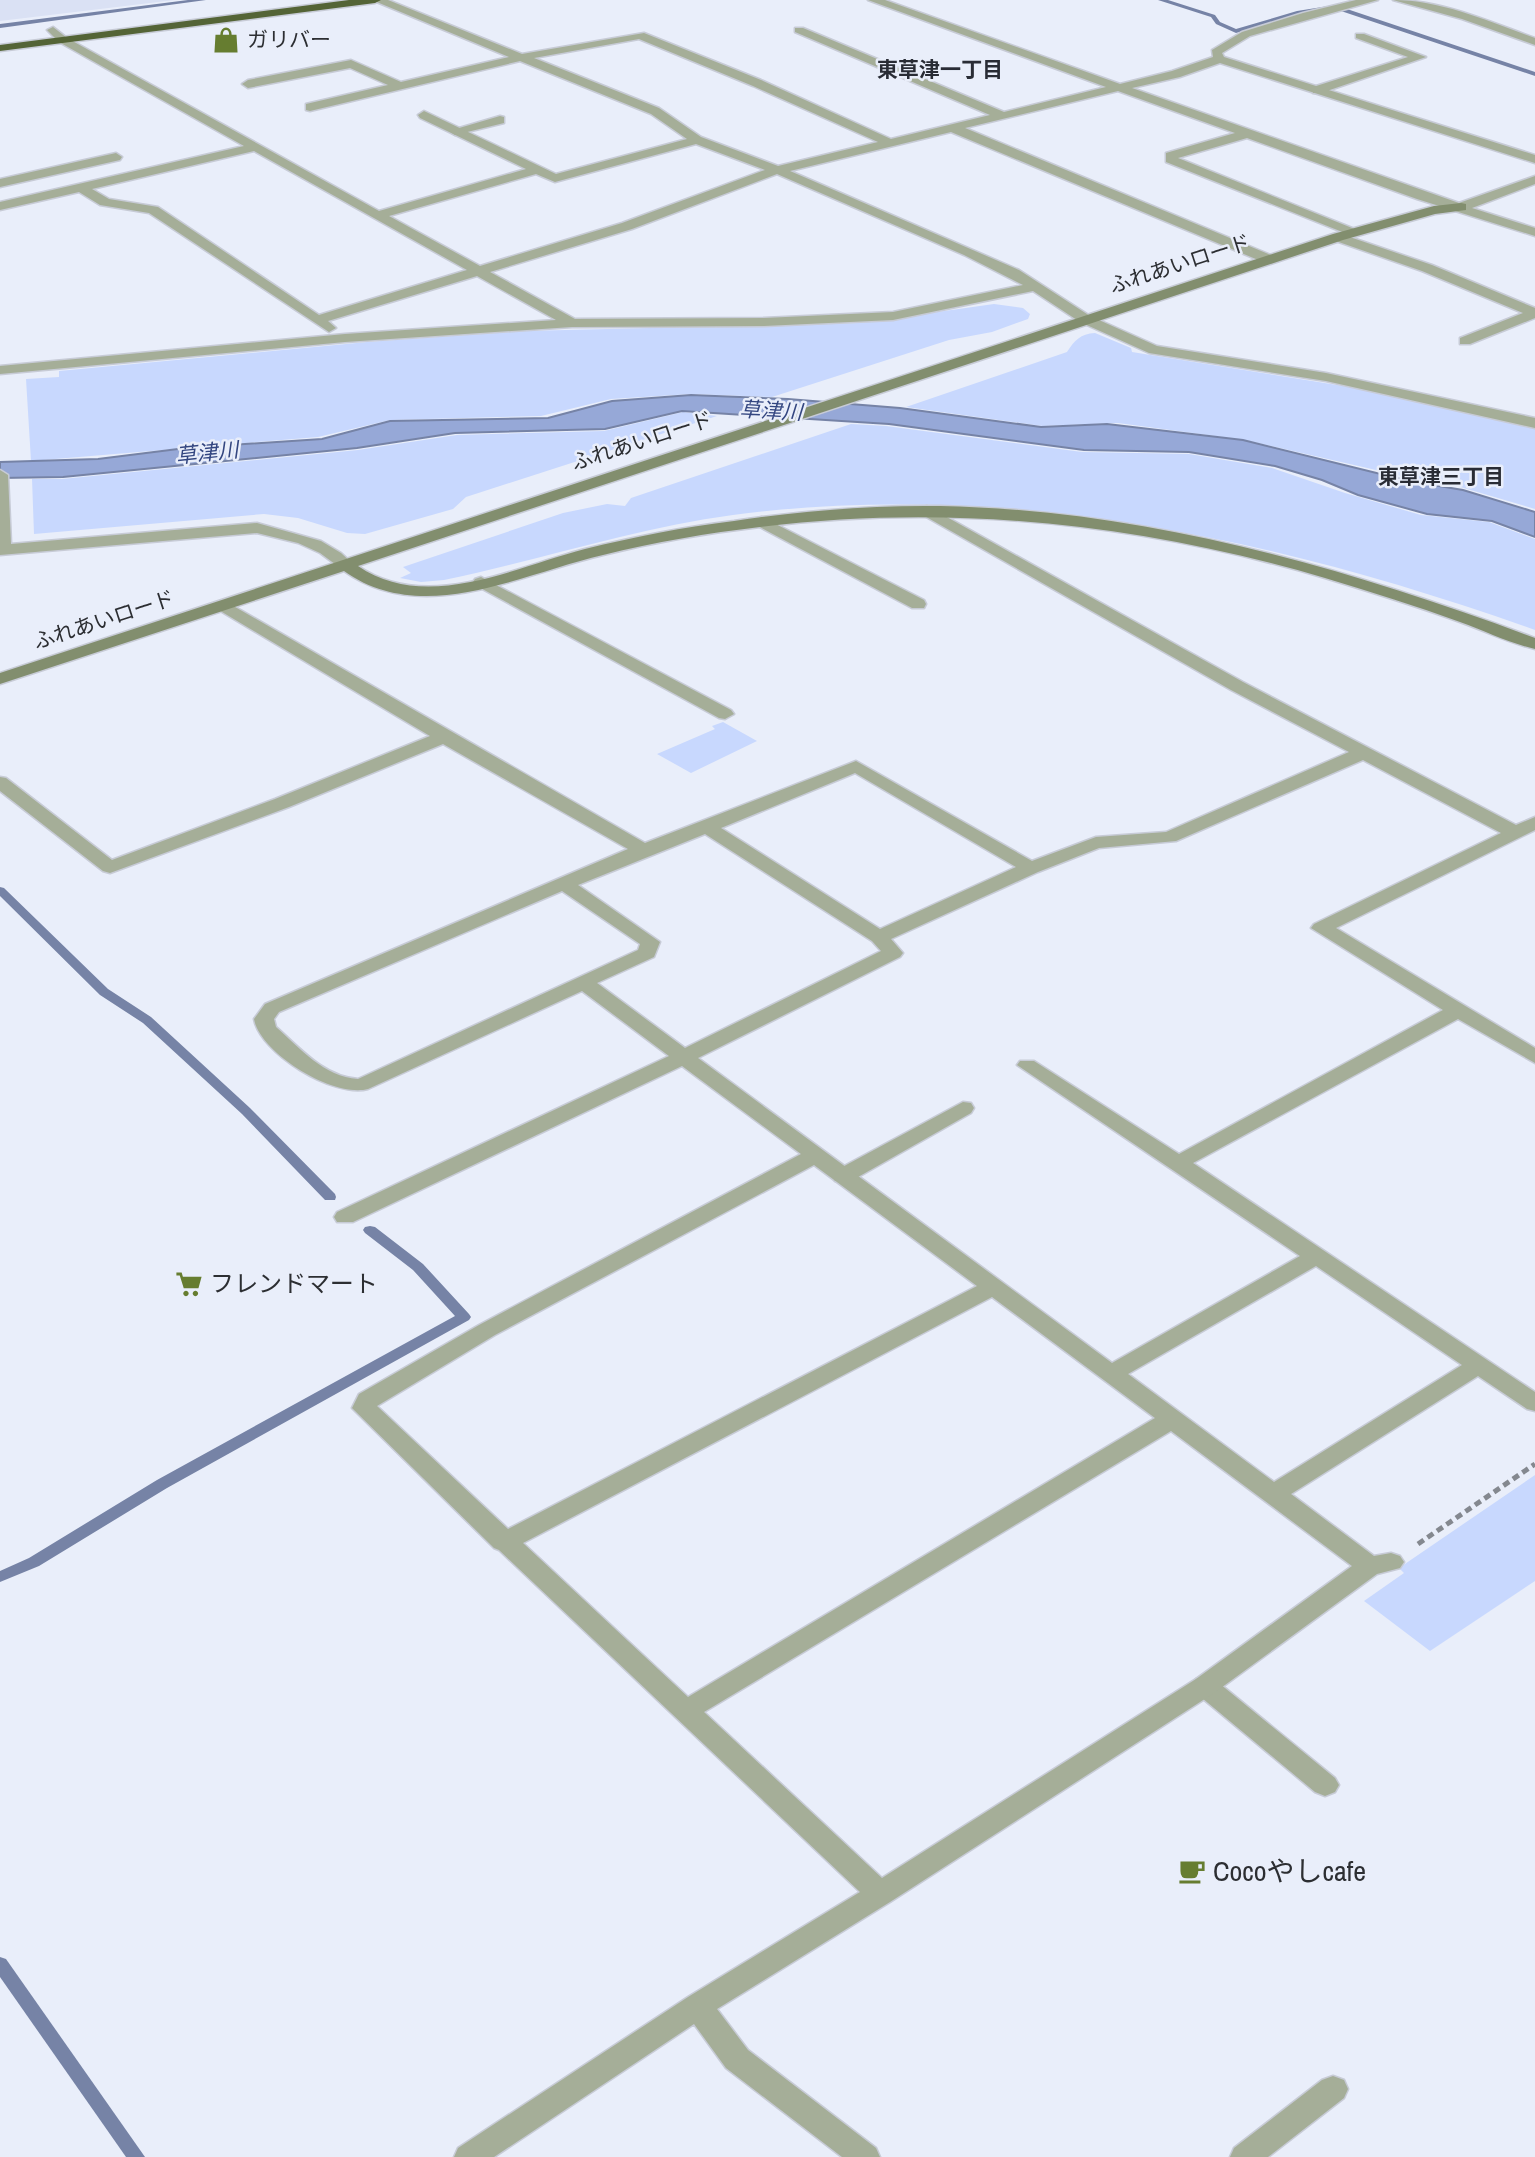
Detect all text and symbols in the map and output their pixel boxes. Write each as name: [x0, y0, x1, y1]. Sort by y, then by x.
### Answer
shop icon: ガリバー: [211, 25, 241, 55]
place label: ガリバー: [247, 25, 331, 54]
district label: 東草津一丁目: [877, 55, 1003, 84]
street label: ふれあいロード: [1105, 227, 1254, 300]
water label: 草津川: [739, 394, 805, 427]
street label: ふれあいロード: [567, 404, 716, 477]
water label: 草津川: [174, 435, 242, 470]
district label: 東草津三丁目: [1378, 462, 1504, 491]
street label: ふれあいロード: [29, 583, 178, 656]
place label: フレンドマート: [210, 1267, 378, 1299]
supermarket icon: フレンドマート: [174, 1269, 204, 1299]
place label: Cocoやしcafe: [1213, 1852, 1366, 1890]
cafe icon: Cocoやしcafe: [1177, 1856, 1207, 1886]

